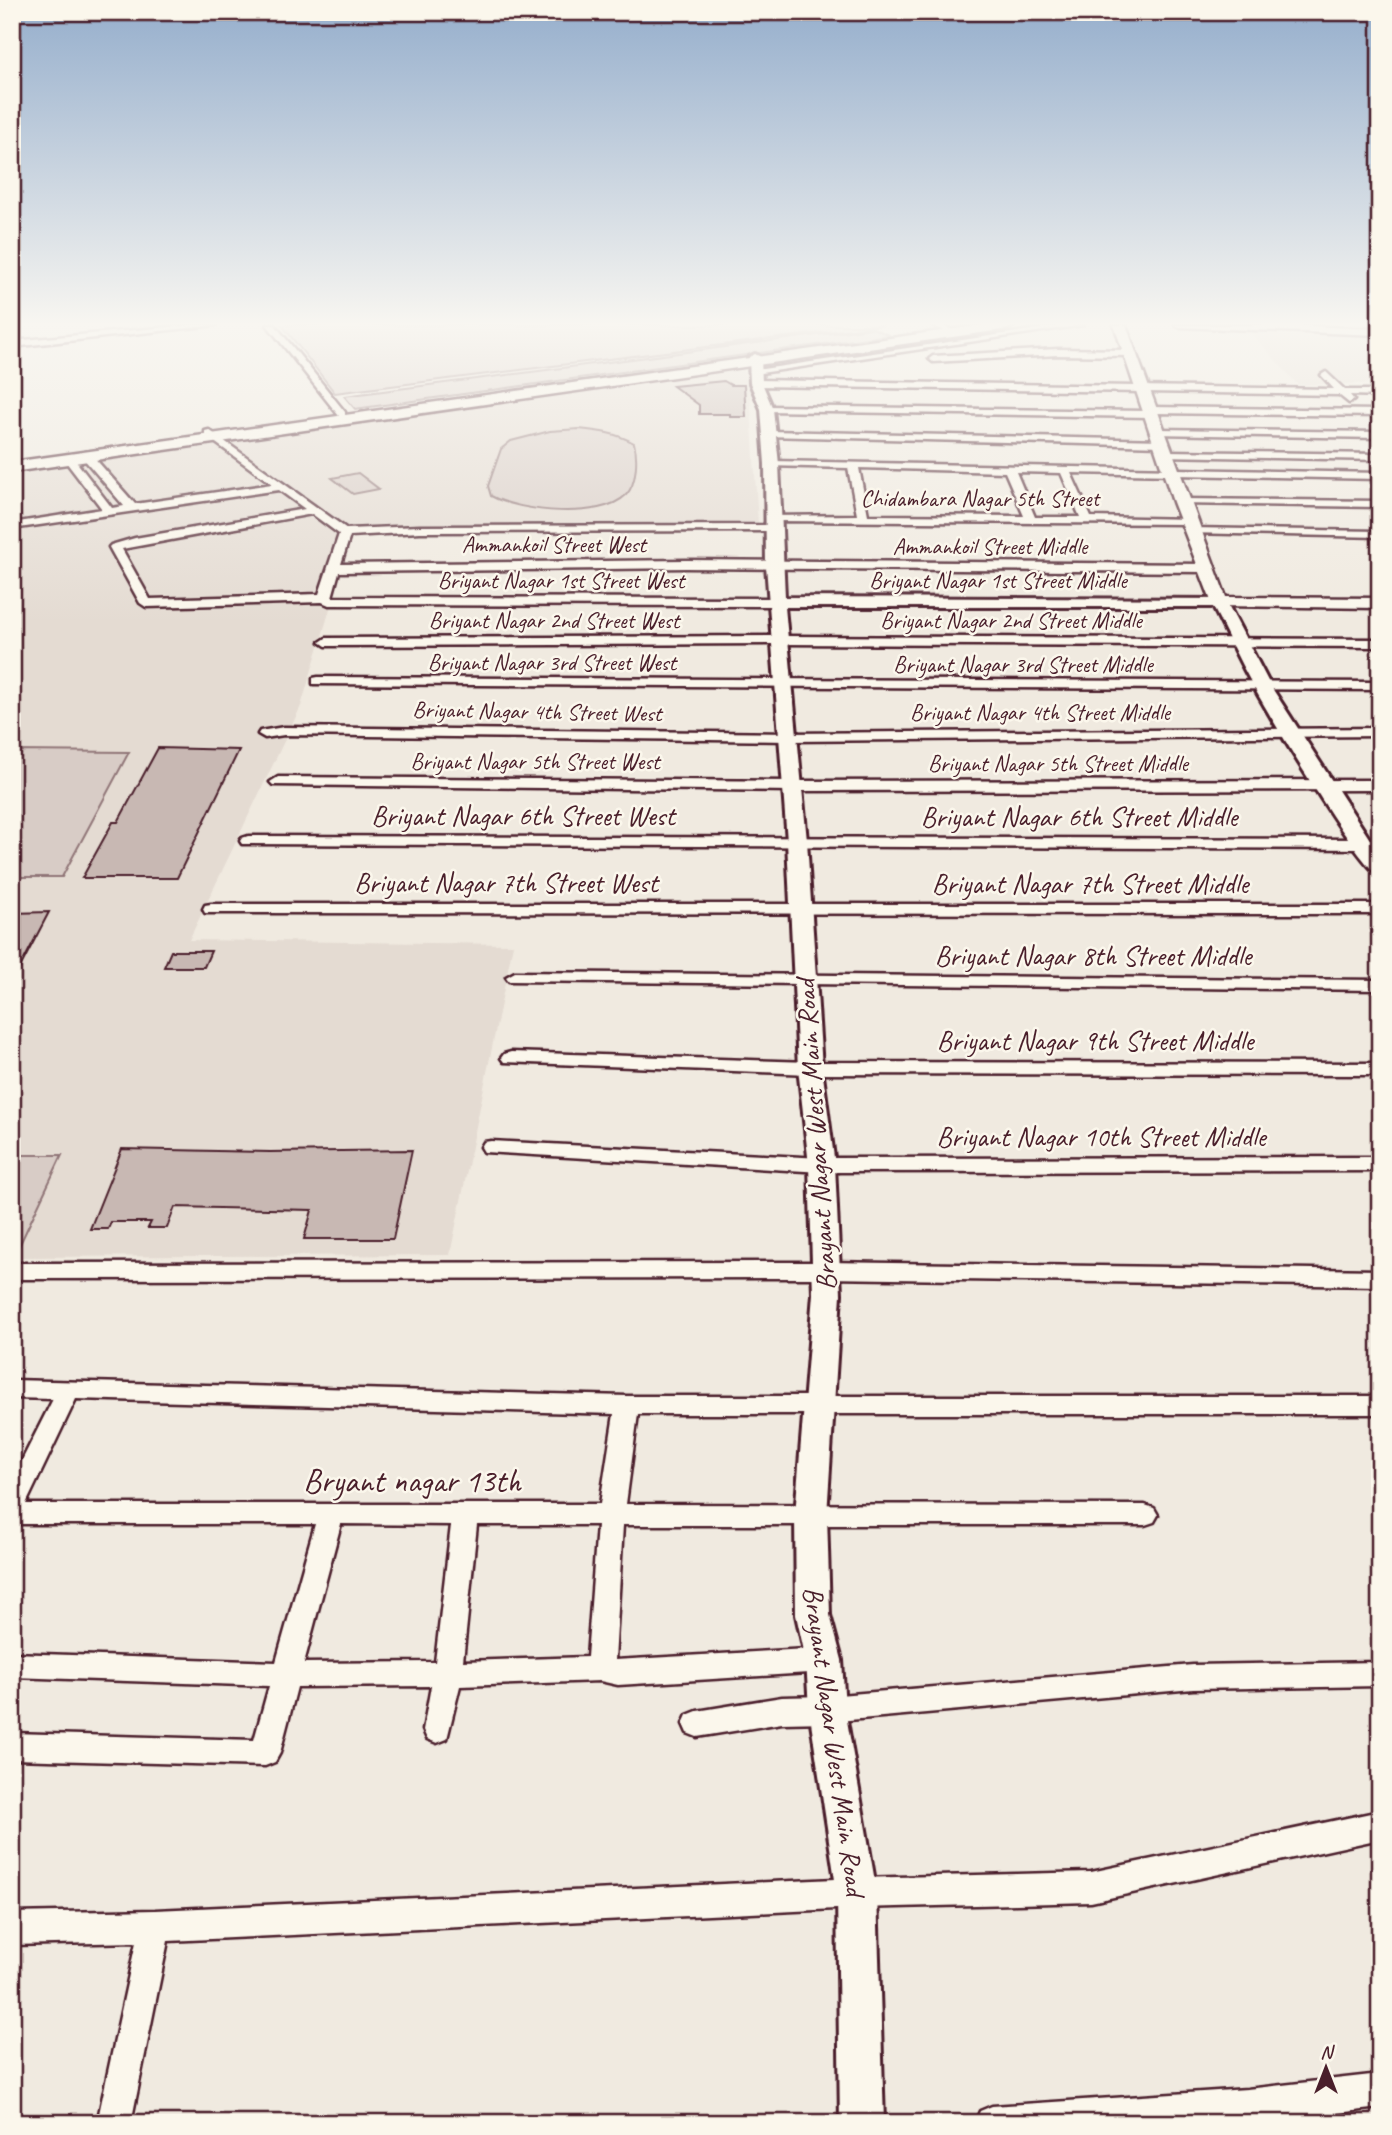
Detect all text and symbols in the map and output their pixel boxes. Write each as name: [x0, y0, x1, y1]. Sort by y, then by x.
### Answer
street label: Chidambara Nagar 5th Street: [861, 484, 1102, 513]
street label: Ammankoil Street West: [462, 530, 648, 559]
street label: Ammankoil Street Middle: [893, 532, 1089, 561]
street label: Briyant Nagar 1st Street West: [438, 566, 687, 595]
street label: Briyant Nagar 1st Street Middle: [869, 566, 1128, 595]
street label: Briyant Nagar 2nd Street West: [429, 606, 682, 635]
street label: Briyant Nagar 2nd Street Middle: [880, 606, 1143, 635]
street label: Briyant Nagar 3rd Street West: [428, 648, 679, 677]
street label: Briyant Nagar 3rd Street Middle: [893, 650, 1154, 679]
street label: Briyant Nagar 4th Street West: [412, 695, 664, 728]
street label: Briyant Nagar 4th Street Middle: [910, 698, 1172, 727]
street label: Briyant Nagar 5th Street West: [410, 747, 662, 776]
street label: Briyant Nagar 5th Street Middle: [928, 749, 1190, 778]
street label: Briyant Nagar 6th Street West: [371, 798, 677, 833]
street label: Briyant Nagar 6th Street Middle: [921, 799, 1239, 834]
street label: Briyant Nagar 7th Street West: [354, 865, 660, 900]
street label: Briyant Nagar 7th Street Middle: [932, 866, 1250, 901]
street label: Briyant Nagar 8th Street Middle: [935, 938, 1253, 973]
street label: Brayant Nagar West Main Road: [787, 974, 844, 1292]
street label: Briyant Nagar 9th Street Middle: [937, 1023, 1255, 1058]
street label: Briyant Nagar 10th Street Middle: [936, 1119, 1267, 1154]
street label: Bryant nagar 13th: [303, 1460, 523, 1502]
street label: Brayant Nagar West Main Road: [795, 1584, 874, 1902]
north arrow: [1290, 2034, 1360, 2104]
text: N: [1320, 2040, 1335, 2064]

